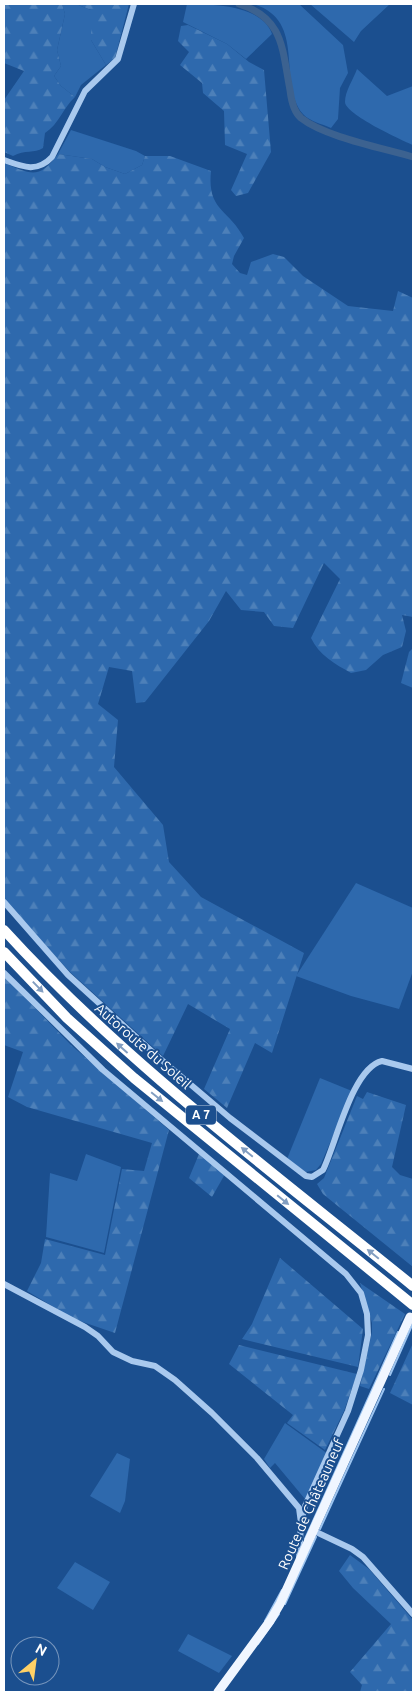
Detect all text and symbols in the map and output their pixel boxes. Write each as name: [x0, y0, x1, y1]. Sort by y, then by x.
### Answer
one-way arrow: [31, 981, 43, 993]
street label: Autoroute du Soleil: [92, 1000, 195, 1092]
one-way arrow: [116, 1042, 129, 1053]
one-way arrow: [151, 1092, 164, 1103]
road number: A 7: [186, 1106, 216, 1124]
one-way arrow: [240, 1147, 253, 1158]
one-way arrow: [277, 1194, 290, 1205]
one-way arrow: [367, 1248, 380, 1259]
street label: Route de Châteauneuf: [275, 1435, 347, 1572]
north arrow: [10, 1636, 60, 1686]
text: N: [33, 1640, 50, 1659]

